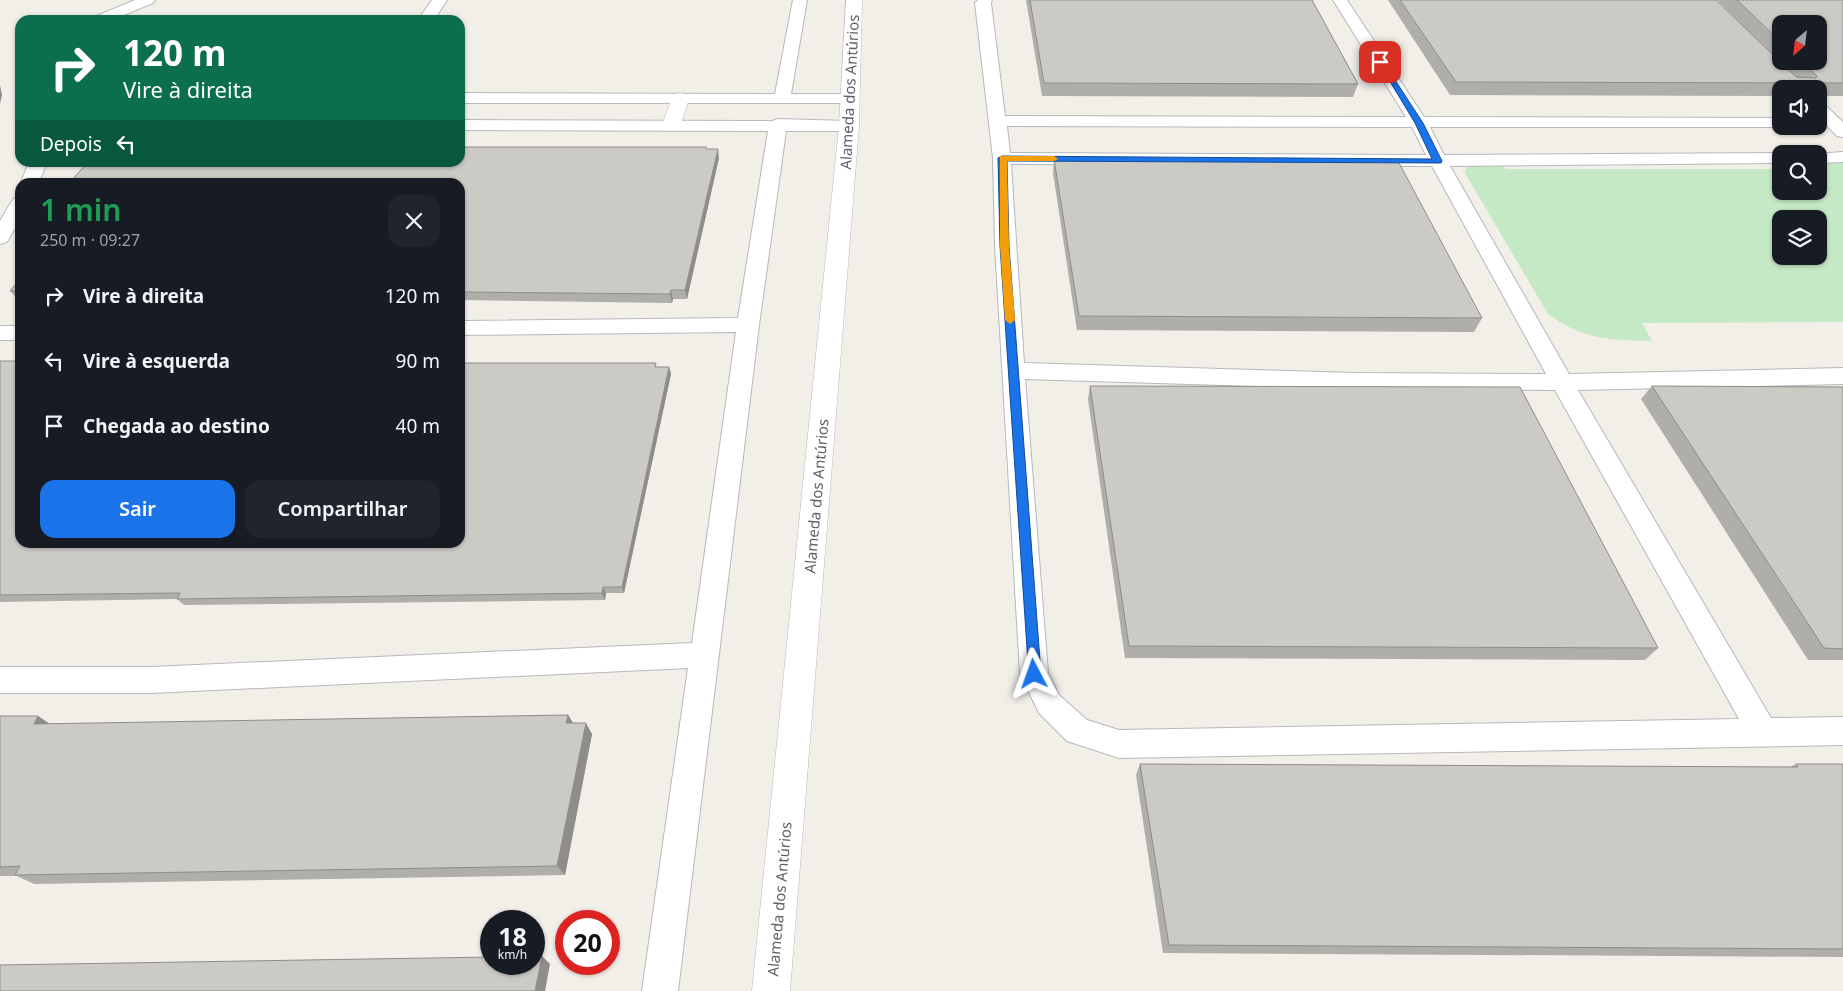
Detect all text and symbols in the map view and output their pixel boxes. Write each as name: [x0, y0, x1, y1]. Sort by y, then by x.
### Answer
street label: Alameda dos Antúrios: [835, 14, 863, 170]
north arrow: [1772, 15, 1828, 70]
map controls: [1772, 15, 1827, 265]
text: 120 m: [123, 29, 226, 76]
icon: right: [40, 35, 105, 100]
pin: [1359, 41, 1401, 83]
icon: arrive: [1366, 48, 1394, 76]
text: Vire à direita: [123, 74, 253, 104]
button: sound: [1772, 80, 1827, 135]
icon: left: [112, 130, 140, 158]
text: Depois: [40, 131, 102, 157]
button: search: [1772, 145, 1827, 200]
text: 1 min: [40, 189, 121, 230]
button: close: [388, 195, 440, 247]
button: layers: [1772, 210, 1827, 265]
text: 250 m · 09:27: [40, 229, 140, 251]
icon: right: [40, 282, 68, 310]
text: Vire à direita: [83, 283, 204, 309]
text: 120 m: [385, 283, 440, 309]
icon: left: [40, 347, 68, 375]
text: Vire à esquerda: [83, 348, 230, 374]
text: 90 m: [396, 348, 440, 374]
icon: arrive: [40, 412, 68, 440]
text: Chegada ao destino: [83, 413, 270, 439]
text: 40 m: [396, 413, 440, 439]
street label: Alameda dos Antúrios: [799, 418, 833, 574]
button: Sair: [40, 480, 235, 538]
button: Compartilhar: [245, 480, 440, 538]
position arrow: [1007, 647, 1059, 699]
street label: Alameda dos Antúrios: [762, 821, 796, 977]
speed limit sign: 20: [555, 910, 620, 975]
text: 18: [498, 919, 527, 953]
text: km/h: [498, 946, 527, 963]

